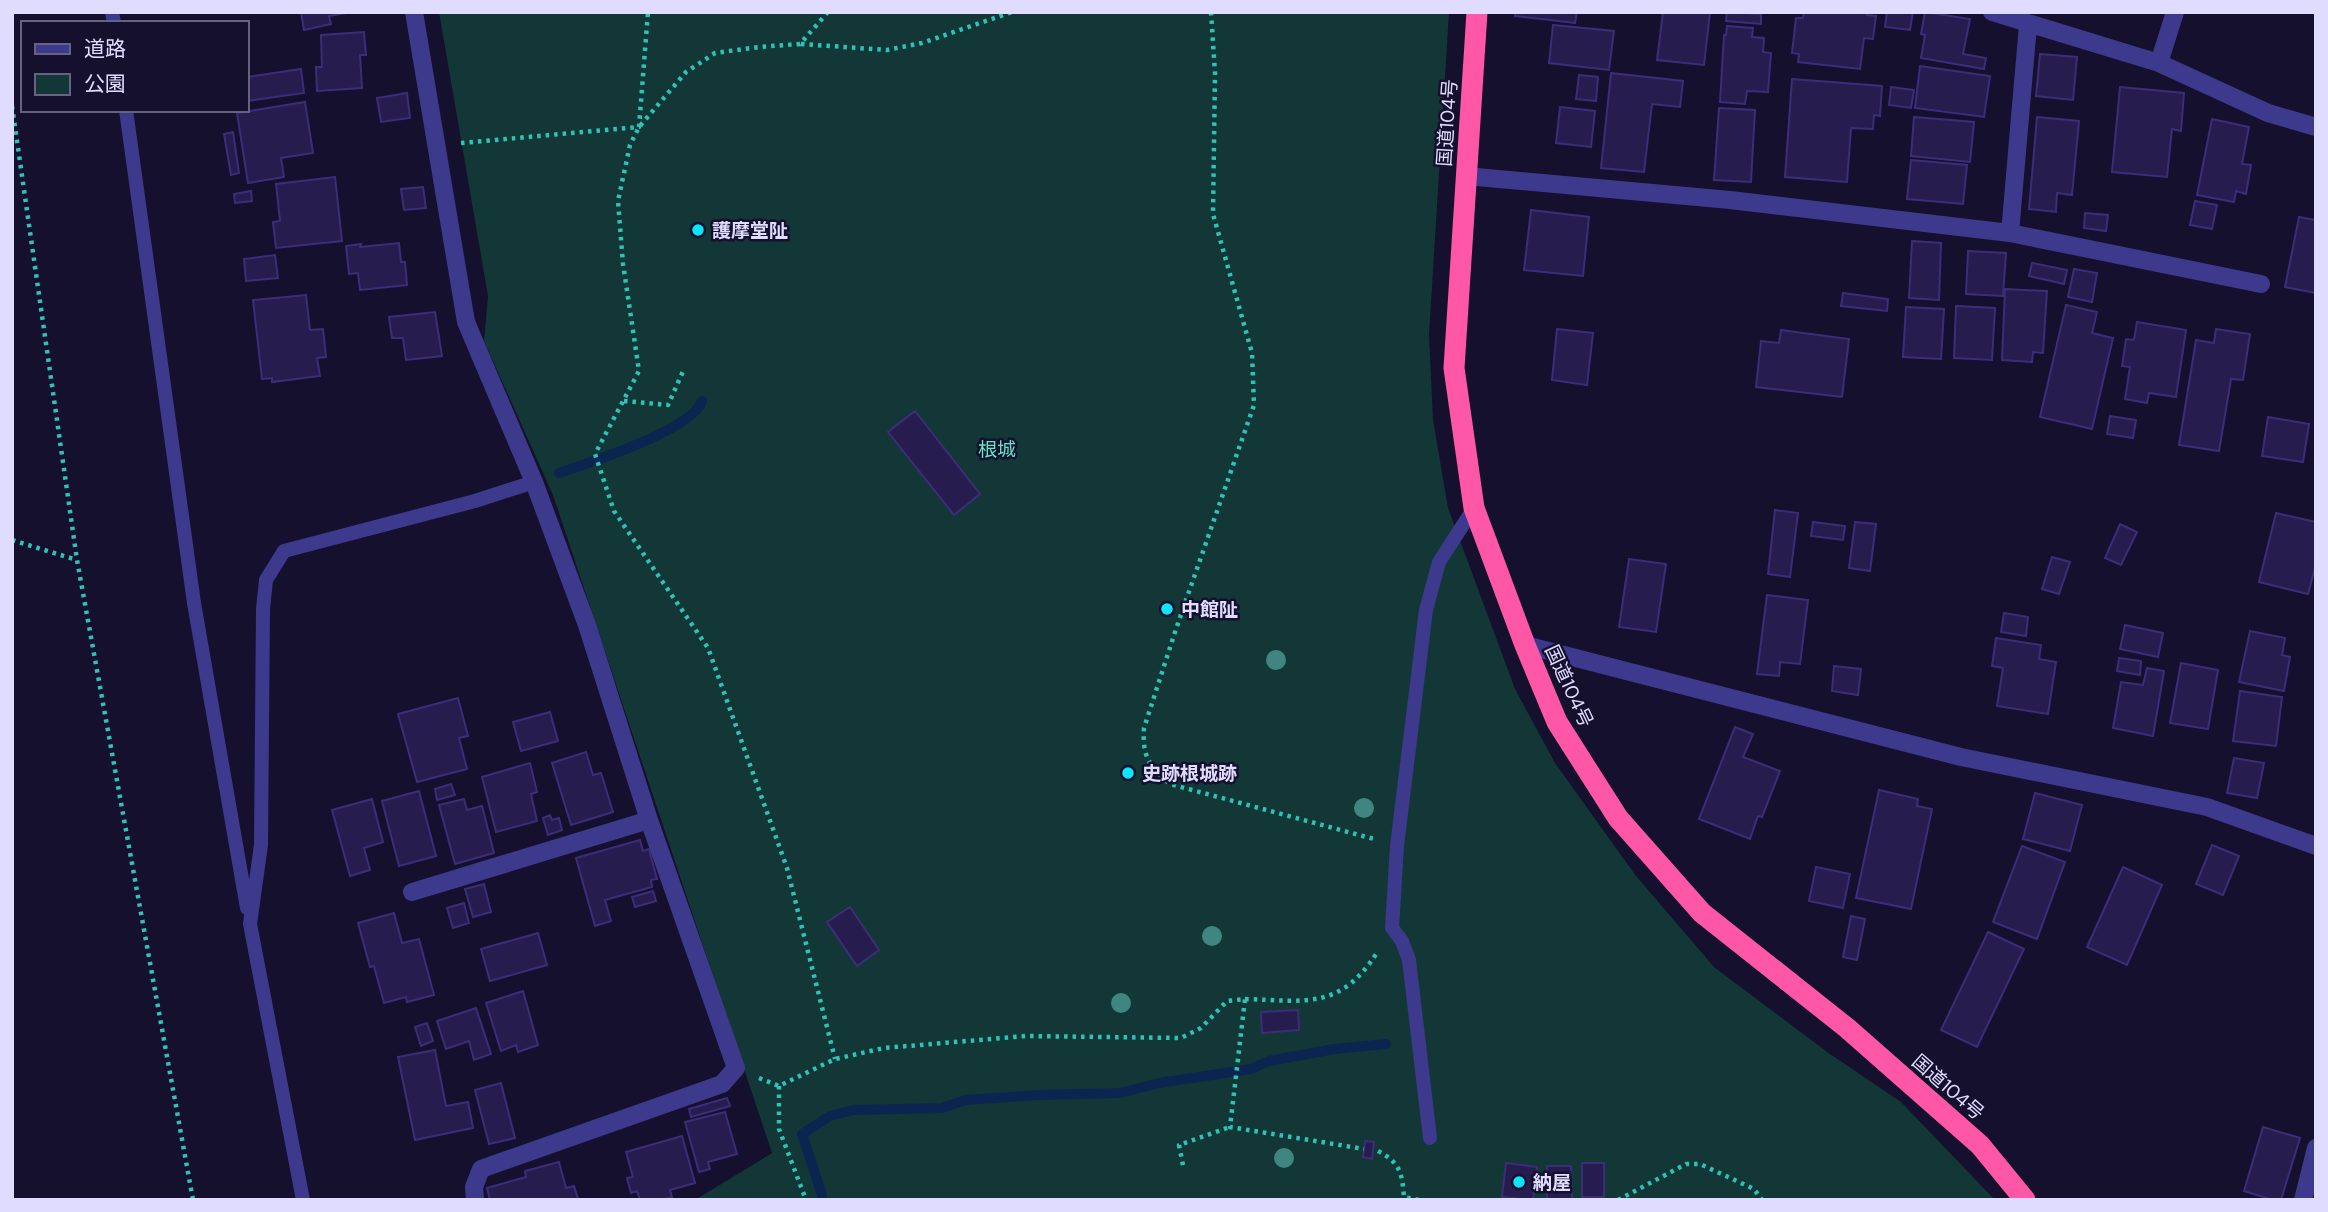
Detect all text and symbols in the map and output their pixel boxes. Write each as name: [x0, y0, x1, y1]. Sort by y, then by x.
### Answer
legend: [21, 21, 248, 112]
text: 道路: [84, 35, 126, 63]
text: 公園: [84, 70, 126, 98]
street label: 国道104号: [1431, 79, 1463, 167]
place label: 護摩堂阯: [712, 218, 788, 243]
marker: 護摩堂阯: [690, 222, 706, 238]
park label: 根城: [978, 437, 1016, 462]
place label: 中館阯: [1181, 597, 1238, 622]
marker: 中館阯: [1159, 601, 1175, 617]
street label: 国道104号: [1539, 641, 1599, 731]
place label: 史跡根城跡: [1142, 761, 1237, 786]
marker: 史跡根城跡: [1120, 765, 1136, 781]
street label: 国道104号: [1907, 1049, 1989, 1125]
place label: 納屋: [1533, 1170, 1571, 1195]
marker: 納屋: [1511, 1174, 1527, 1190]

